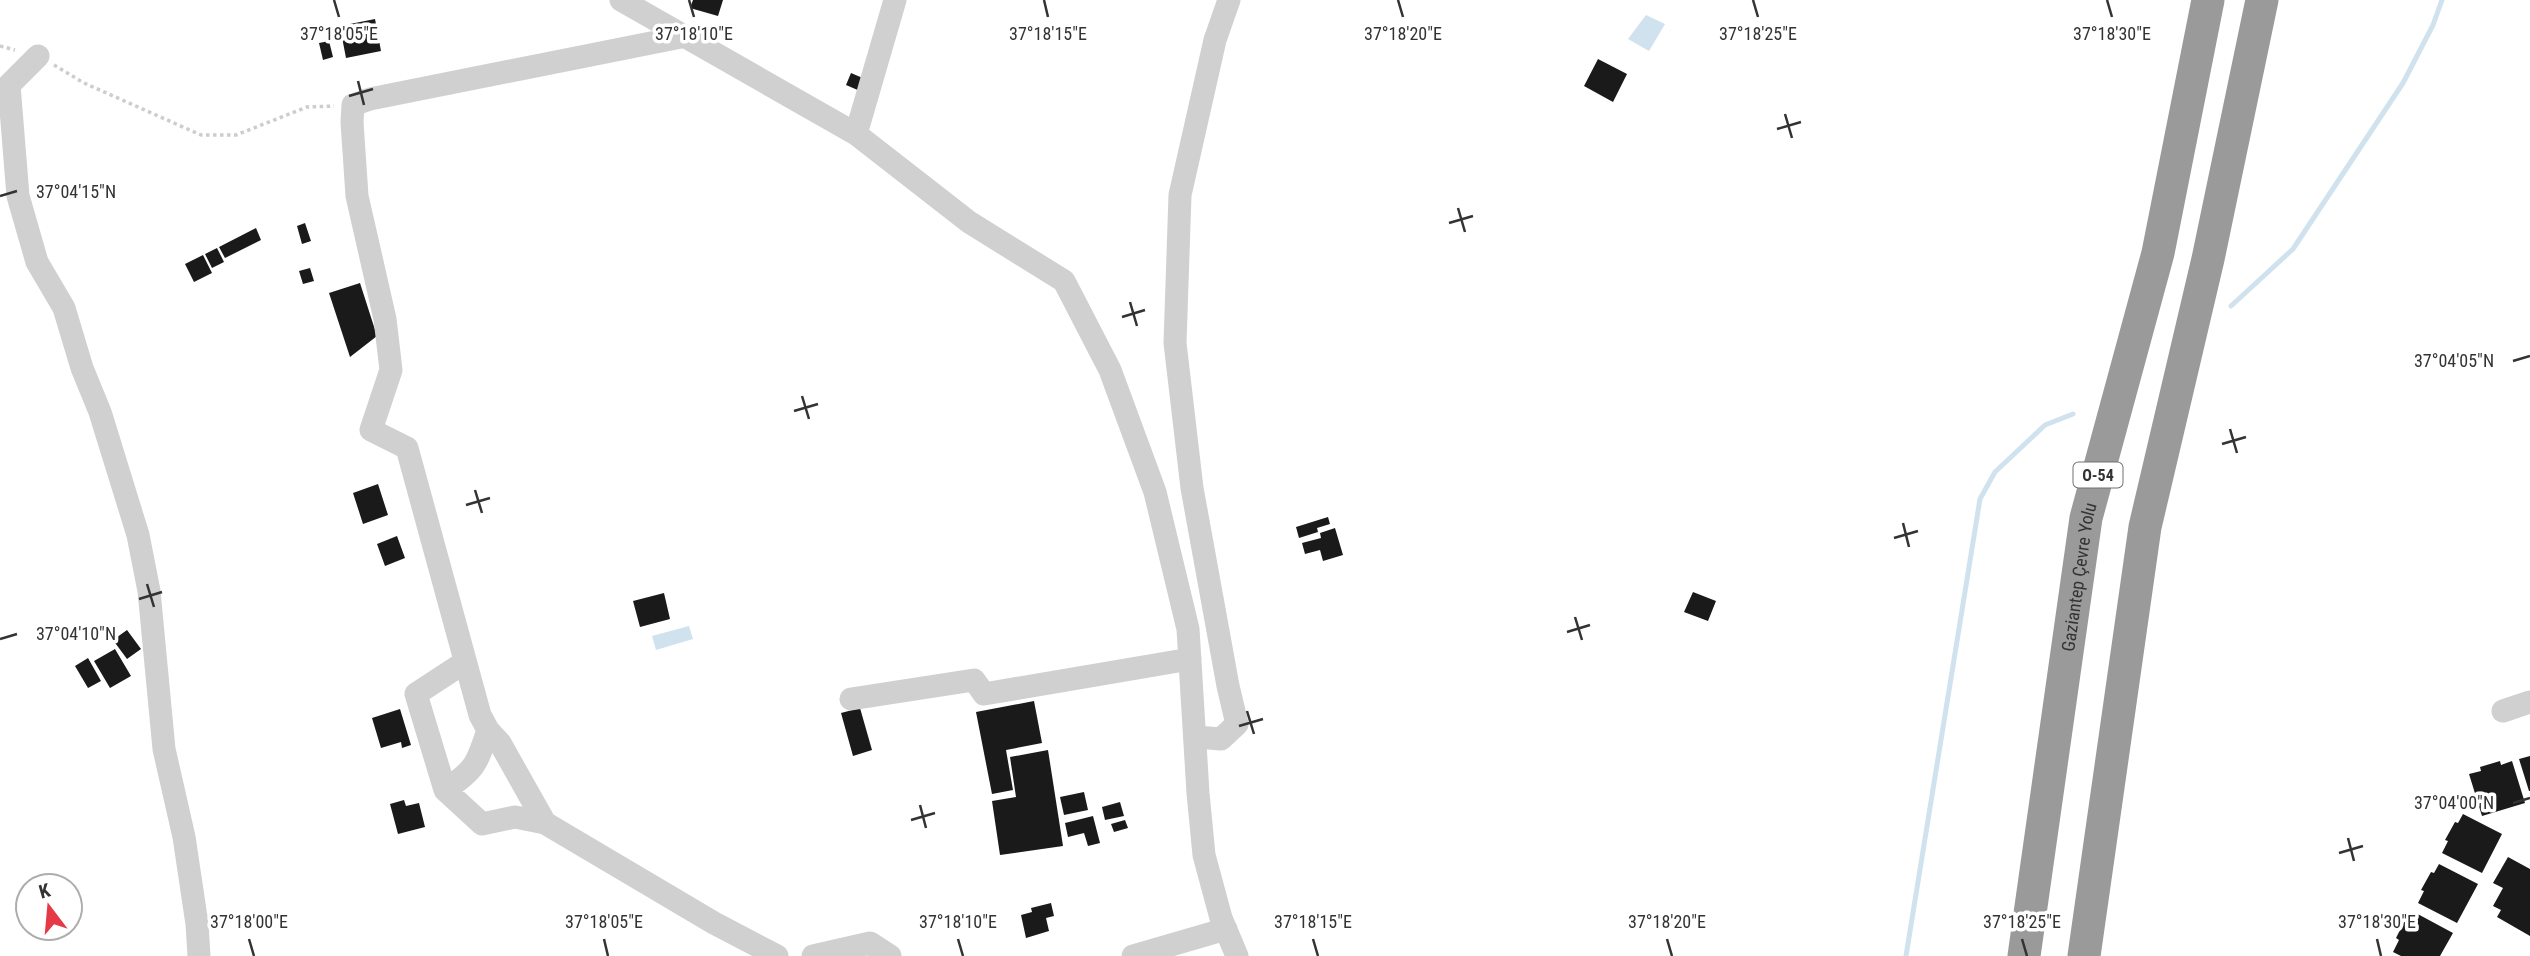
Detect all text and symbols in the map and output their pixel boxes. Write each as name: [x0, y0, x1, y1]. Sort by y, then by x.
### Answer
text: 37°18'05"E: [300, 23, 378, 44]
text: 37°18'10"E: [655, 23, 733, 44]
text: 37°18'15"E: [1009, 23, 1087, 44]
text: 37°18'20"E: [1364, 23, 1442, 44]
text: 37°18'25"E: [1719, 23, 1797, 44]
text: 37°18'30"E: [2073, 23, 2151, 44]
text: 37°04'15"N: [36, 181, 116, 202]
text: 37°04'05"N: [2414, 350, 2494, 371]
road number: O-54: [2074, 462, 2122, 488]
street label: Gaziantep Çevre Yolu: [2057, 500, 2100, 653]
text: 37°04'10"N: [36, 623, 116, 644]
text: 37°04'00"N: [2414, 792, 2494, 813]
north arrow: [14, 872, 84, 942]
text: K: [36, 879, 53, 904]
text: 37°18'00"E: [210, 911, 288, 932]
text: 37°18'05"E: [565, 911, 643, 932]
text: 37°18'10"E: [919, 911, 997, 932]
text: 37°18'15"E: [1274, 911, 1352, 932]
text: 37°18'20"E: [1628, 911, 1706, 932]
text: 37°18'25"E: [1983, 911, 2061, 932]
text: 37°18'30"E: [2338, 911, 2416, 932]

